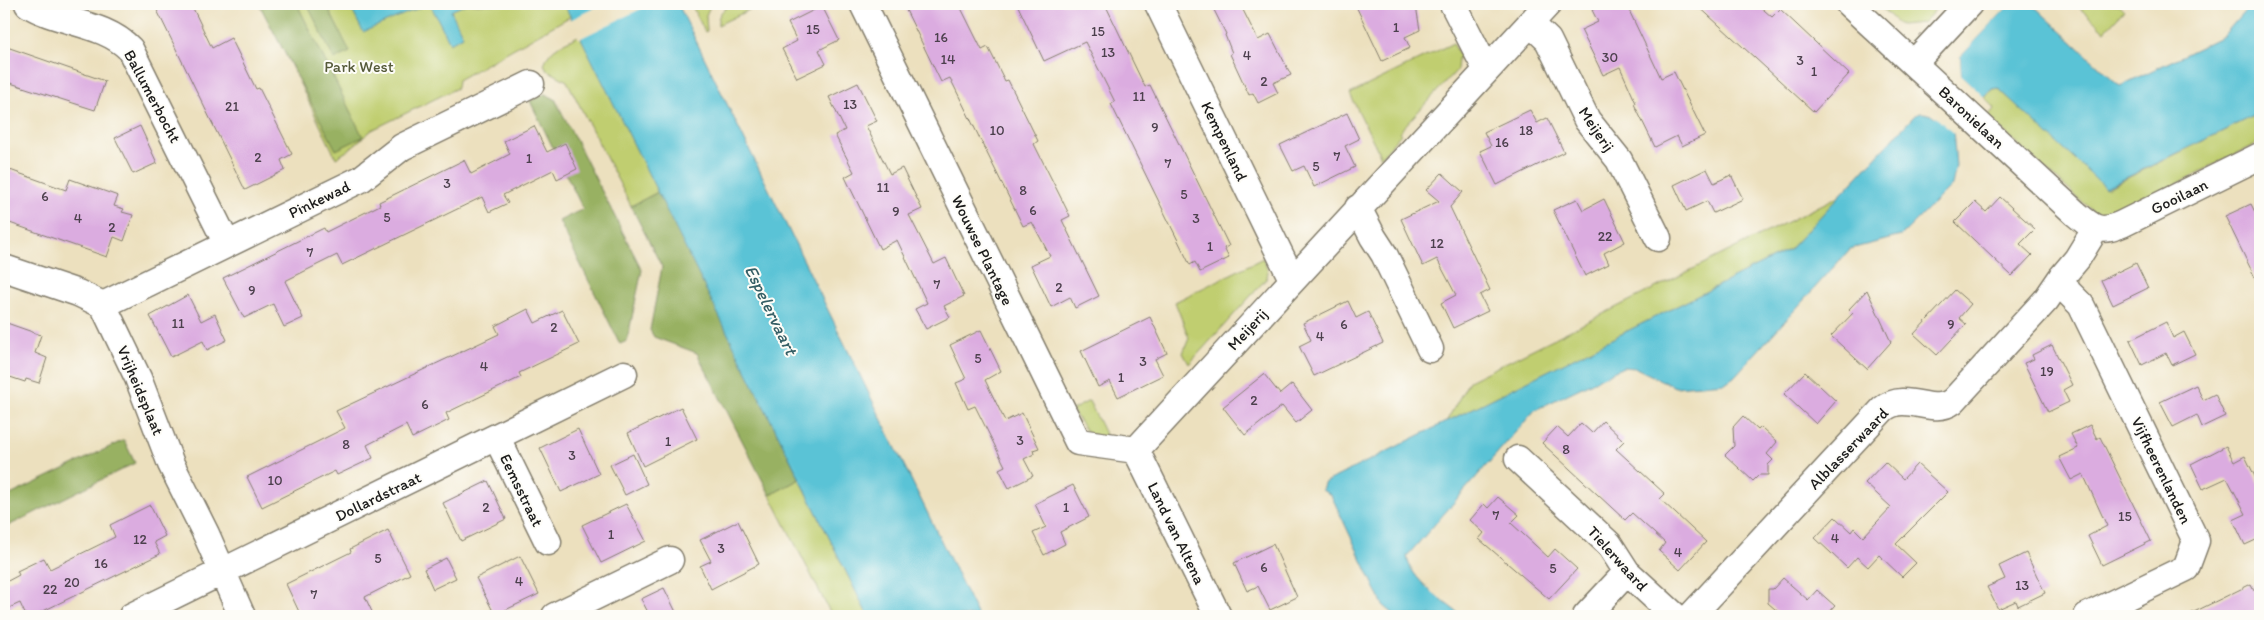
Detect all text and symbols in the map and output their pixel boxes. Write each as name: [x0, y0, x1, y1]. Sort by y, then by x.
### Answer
house number: 1: [1393, 19, 1400, 36]
house number: 15: [806, 21, 820, 38]
house number: 15: [1091, 23, 1105, 40]
house number: 16: [934, 29, 948, 46]
house number: 13: [1101, 44, 1115, 61]
street label: Ballumerbocht: [120, 46, 185, 146]
house number: 4: [1243, 47, 1252, 64]
house number: 30: [1602, 49, 1618, 66]
house number: 14: [941, 51, 956, 68]
house number: 3: [1796, 52, 1804, 69]
park label: Park West: [324, 57, 394, 76]
house number: 1: [1811, 63, 1818, 80]
house number: 2: [1260, 73, 1268, 90]
street label: Baronielaan: [1935, 82, 2009, 153]
house number: 11: [1133, 88, 1146, 105]
house number: 13: [843, 96, 857, 113]
house number: 21: [225, 98, 239, 115]
street label: Kempenland: [1197, 98, 1252, 184]
street label: Meijerij: [1575, 103, 1618, 155]
house number: 9: [1151, 119, 1159, 136]
house number: 10: [989, 122, 1005, 139]
house number: 18: [1519, 122, 1533, 139]
house number: 16: [1495, 134, 1509, 151]
house number: 7: [1334, 148, 1341, 165]
house number: 2: [254, 149, 262, 166]
house number: 1: [526, 150, 533, 167]
house number: 7: [1165, 155, 1172, 172]
house number: 5: [1312, 158, 1320, 175]
street label: Gooilaan: [2148, 174, 2211, 218]
house number: 3: [443, 175, 451, 192]
street label: Pinkewad: [285, 176, 353, 222]
house number: 11: [877, 179, 890, 196]
house number: 8: [1019, 182, 1027, 199]
house number: 5: [1180, 186, 1188, 203]
house number: 6: [41, 188, 49, 205]
street label: Wouwse Plantage: [948, 192, 1018, 309]
house number: 6: [1029, 202, 1037, 219]
house number: 9: [892, 203, 900, 220]
house number: 5: [383, 209, 391, 226]
house number: 4: [74, 210, 83, 227]
house number: 3: [1192, 210, 1200, 227]
house number: 2: [108, 219, 116, 236]
house number: 22: [1598, 228, 1613, 245]
house number: 12: [1430, 235, 1445, 252]
house number: 1: [1207, 238, 1214, 255]
house number: 7: [307, 244, 314, 261]
water label: Espelervaart: [740, 262, 803, 360]
house number: 7: [934, 276, 941, 293]
house number: 2: [1055, 279, 1063, 296]
house number: 9: [248, 282, 256, 299]
street label: Meijerij: [1223, 305, 1271, 354]
house number: 11: [172, 315, 185, 332]
house number: 6: [1340, 316, 1348, 333]
house number: 9: [1947, 316, 1955, 333]
house number: 2: [550, 319, 558, 336]
house number: 4: [1316, 328, 1325, 345]
street label: Vrijheidsplaat: [113, 343, 168, 438]
house number: 5: [974, 350, 982, 367]
house number: 3: [1139, 353, 1147, 370]
house number: 4: [480, 358, 489, 375]
house number: 19: [2040, 363, 2054, 380]
house number: 1: [1118, 369, 1125, 386]
house number: 2: [1250, 392, 1258, 409]
house number: 6: [421, 396, 429, 413]
street label: Alblasserwaard: [1805, 403, 1892, 493]
street label: Vijfheerenlanden: [2127, 414, 2196, 527]
house number: 3: [1016, 432, 1024, 449]
house number: 1: [665, 433, 672, 450]
house number: 8: [342, 436, 350, 453]
house number: 8: [1562, 441, 1570, 458]
house number: 3: [568, 447, 576, 464]
street label: Eemsstraat: [496, 451, 547, 530]
street label: Dollardstraat: [332, 468, 424, 525]
house number: 10: [267, 472, 283, 489]
street label: Land van Altena: [1144, 479, 1210, 588]
house number: 2: [482, 499, 490, 516]
house number: 1: [1063, 499, 1070, 516]
house number: 7: [1493, 507, 1500, 524]
house number: 15: [2118, 508, 2132, 525]
street label: Tielerwaard: [1583, 522, 1652, 595]
house number: 1: [608, 526, 615, 543]
house number: 4: [1831, 530, 1840, 547]
house number: 12: [133, 531, 148, 548]
house number: 3: [717, 540, 725, 557]
house number: 4: [1674, 544, 1683, 561]
house number: 5: [374, 550, 382, 567]
house number: 16: [94, 555, 108, 572]
house number: 6: [1260, 559, 1268, 576]
house number: 5: [1549, 560, 1557, 577]
house number: 4: [515, 573, 524, 590]
house number: 20: [64, 574, 80, 591]
house number: 13: [2015, 577, 2029, 594]
house number: 22: [43, 581, 58, 598]
house number: 7: [311, 586, 318, 603]

